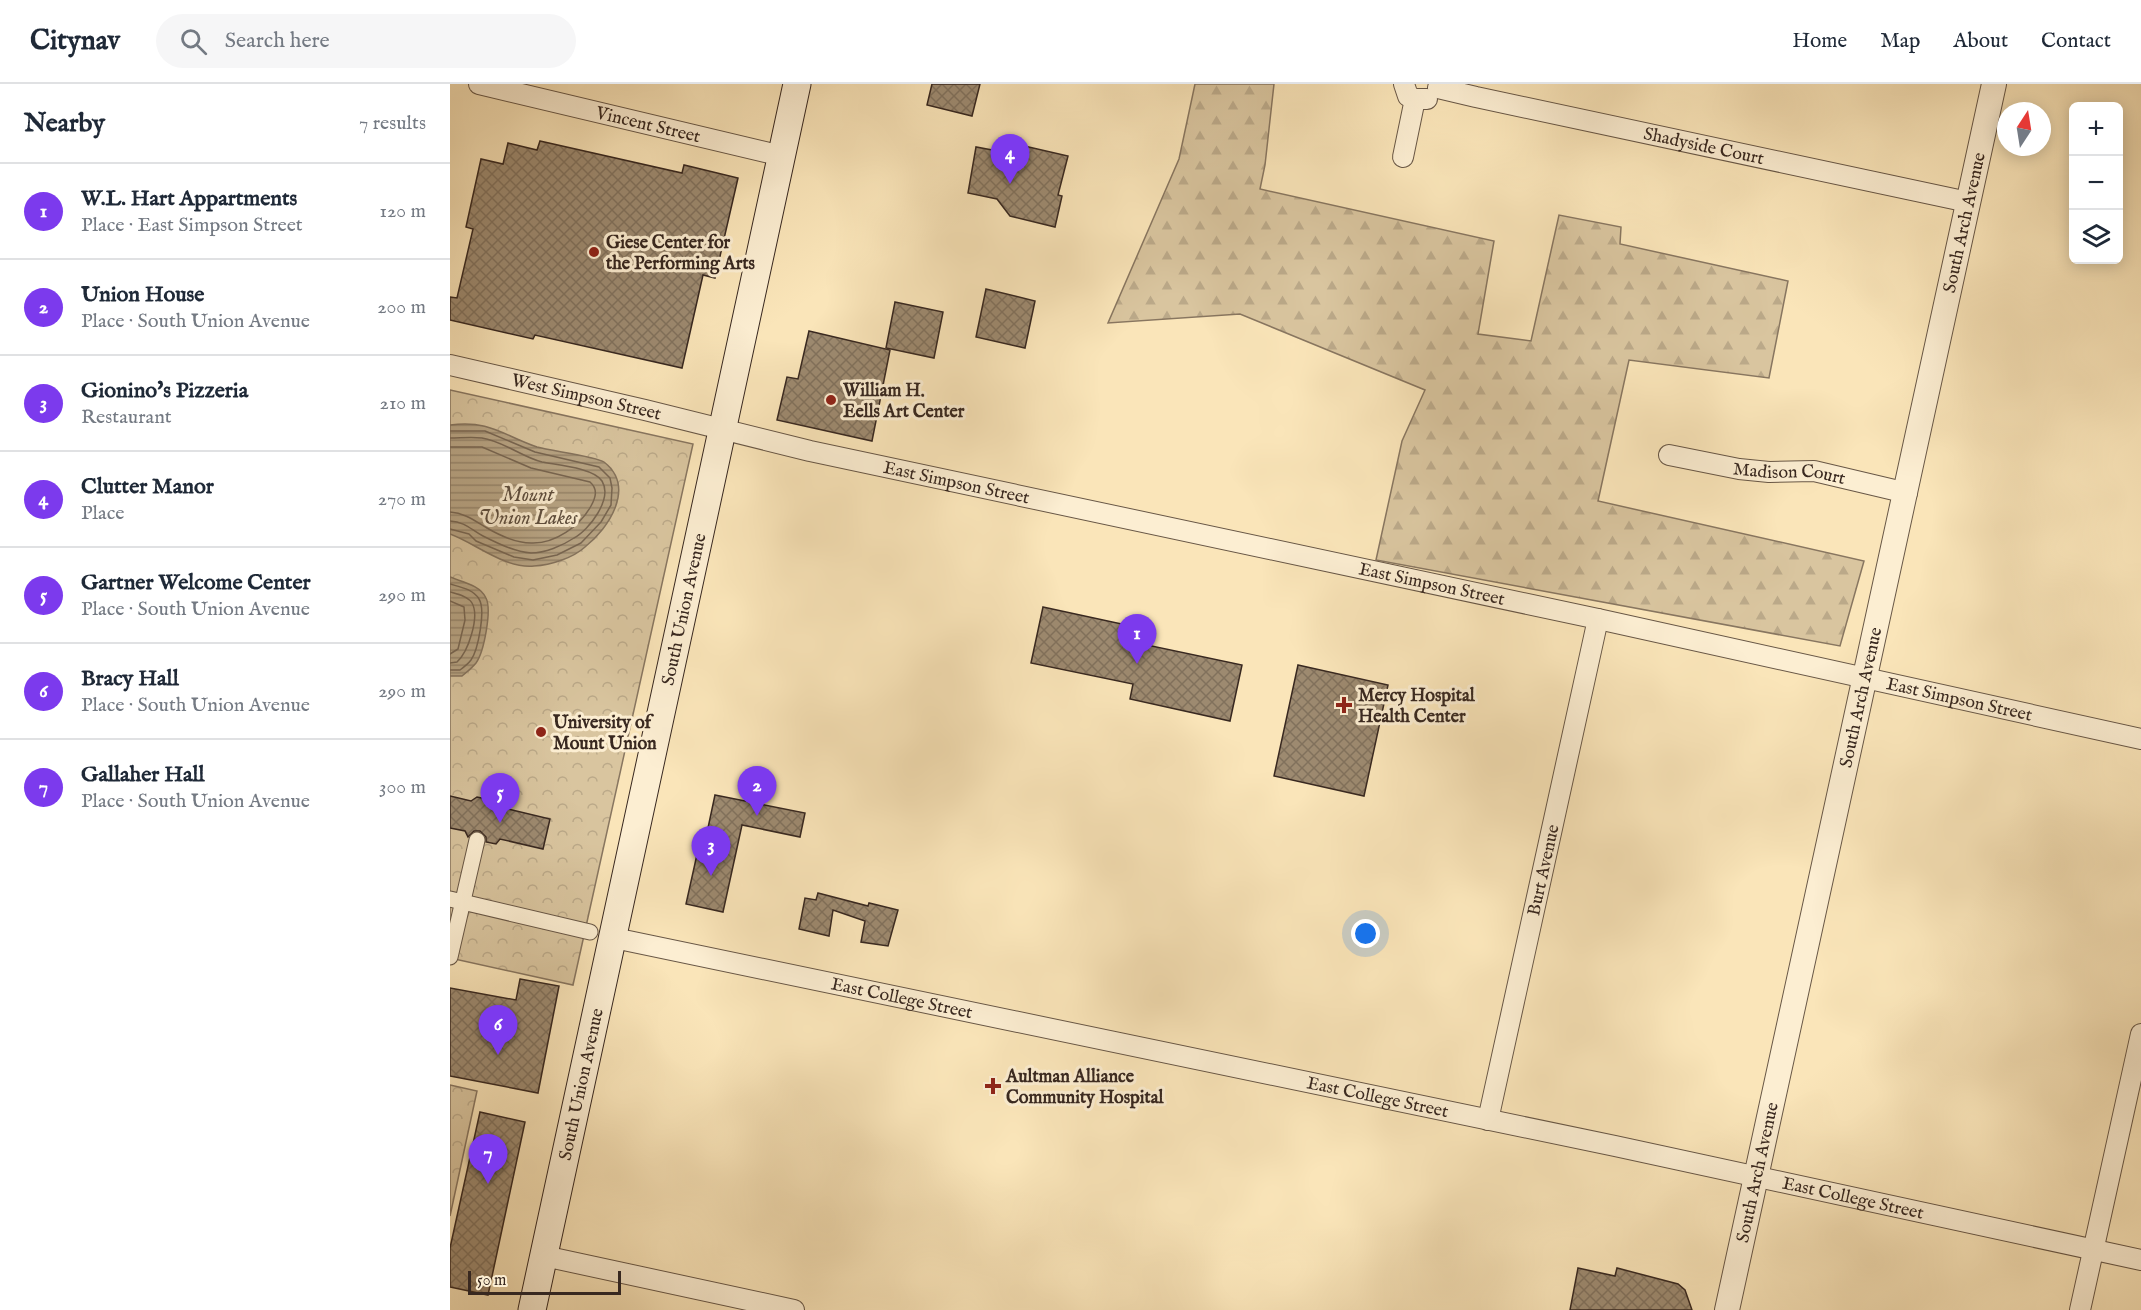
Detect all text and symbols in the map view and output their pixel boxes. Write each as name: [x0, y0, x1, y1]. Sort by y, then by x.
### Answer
search box: [156, 14, 576, 68]
text: Citynav: [30, 24, 120, 59]
icon: search: [177, 25, 210, 58]
text: Search here: [225, 27, 330, 55]
text: Home: [1792, 28, 1847, 55]
text: Map: [1880, 28, 1920, 55]
text: About: [1953, 28, 2008, 55]
text: Contact: [2041, 28, 2111, 55]
street label: Vincent Street: [592, 102, 702, 149]
north arrow: [1997, 102, 2051, 156]
map controls: [2069, 102, 2123, 264]
button: +: [2069, 102, 2123, 156]
text: Nearby: [24, 107, 105, 140]
text: 7 results: [359, 111, 426, 136]
street label: Shadyside Court: [1641, 123, 1766, 171]
pin: 4: [990, 135, 1030, 184]
street label: South Arch Avenue: [1939, 150, 1992, 295]
button: −: [2069, 156, 2123, 210]
text: W.L. Hart Appartments: [81, 185, 297, 213]
text: 1: [40, 199, 47, 224]
text: 120 m: [380, 199, 426, 224]
button: layers: [2069, 210, 2123, 264]
text: Place · East Simpson Street: [81, 213, 303, 238]
place label: Giese Center for the Performing Arts: [605, 232, 756, 276]
marker: Giese Center for the Performing Arts: [587, 245, 601, 259]
text: Union House: [81, 281, 204, 309]
text: 2: [39, 295, 48, 320]
text: 200 m: [377, 295, 426, 320]
text: Place · South Union Avenue: [81, 309, 310, 334]
street label: West Simpson Street: [509, 370, 663, 427]
text: Gionino's Pizzeria: [81, 377, 248, 405]
place label: William H. Eells Art Center: [842, 380, 965, 424]
text: 3: [40, 391, 47, 416]
text: 210 m: [380, 391, 426, 416]
marker: William H. Eells Art Center: [824, 393, 838, 407]
text: Restaurant: [81, 405, 172, 430]
street label: East Simpson Street: [881, 457, 1031, 510]
street label: Madison Court: [1732, 458, 1848, 491]
text: Clutter Manor: [81, 473, 214, 501]
water label: Mount Union Lakes: [479, 483, 578, 531]
text: 4: [39, 487, 48, 512]
text: 270 m: [378, 487, 426, 512]
text: Place: [81, 501, 124, 526]
street label: South Union Avenue: [657, 531, 713, 688]
street label: East Simpson Street: [1356, 558, 1507, 612]
text: Gartner Welcome Center: [81, 569, 311, 597]
text: 5: [40, 583, 47, 608]
text: 290 m: [378, 583, 426, 608]
text: Place · South Union Avenue: [81, 597, 310, 622]
pin: 1: [1118, 614, 1156, 664]
street label: South Arch Avenue: [1835, 625, 1888, 770]
text: Bracy Hall: [81, 665, 179, 693]
street label: East Simpson Street: [1884, 673, 2034, 728]
text: 6: [39, 679, 48, 704]
text: 290 m: [378, 679, 426, 704]
place label: Mercy Hospital Health Center: [1358, 685, 1476, 729]
text: Place · South Union Avenue: [81, 693, 310, 718]
marker: Mercy Hospital Health Center: [1335, 696, 1353, 714]
place label: University of Mount Union: [552, 712, 657, 756]
marker: University of Mount Union: [534, 725, 548, 739]
text: Gallaher Hall: [81, 761, 205, 789]
pin: 2: [738, 766, 776, 816]
pin: 5: [481, 774, 520, 823]
text: 7: [39, 775, 48, 800]
text: 300 m: [379, 775, 426, 800]
text: Place · South Union Avenue: [81, 789, 310, 814]
street label: Burt Avenue: [1523, 822, 1566, 918]
pin: 3: [692, 826, 730, 876]
your location: [1351, 919, 1380, 948]
street label: East College Street: [829, 973, 974, 1025]
pin: 6: [478, 1006, 518, 1055]
street label: South Union Avenue: [555, 1006, 610, 1163]
place label: Aultman Alliance Community Hospital: [1005, 1066, 1165, 1110]
street label: East College Street: [1305, 1072, 1450, 1124]
marker: Aultman Alliance Community Hospital: [984, 1077, 1002, 1095]
street label: South Arch Avenue: [1732, 1100, 1785, 1245]
pin: 7: [468, 1134, 507, 1184]
street label: East College Street: [1780, 1173, 1926, 1226]
scale bar: [468, 1268, 621, 1296]
text: 50 m: [477, 1271, 506, 1291]

